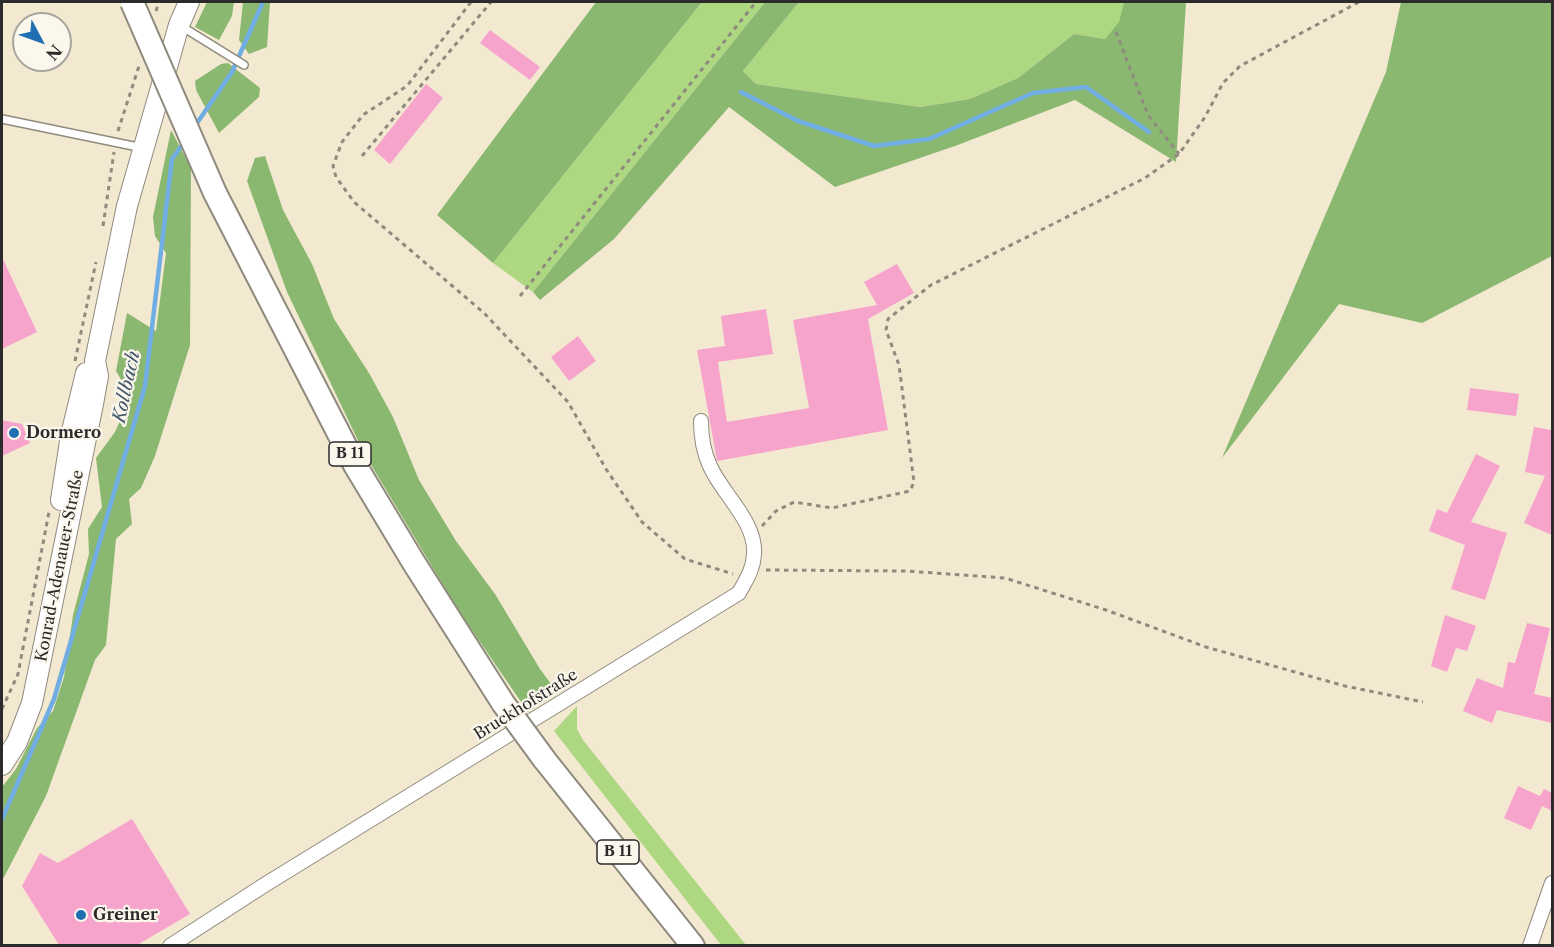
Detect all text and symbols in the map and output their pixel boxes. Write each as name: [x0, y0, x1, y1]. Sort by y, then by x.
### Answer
north arrow: [12, 12, 72, 72]
text: N: [42, 41, 66, 64]
water label: Kollbach: [109, 349, 145, 425]
place label: Dormero: [26, 423, 101, 443]
marker: Dormero: [7, 426, 21, 440]
road number: B 11: [329, 442, 371, 466]
street label: Konrad-Adenauer-Straße: [32, 468, 88, 664]
street label: Bruckhofstraße: [471, 665, 581, 745]
road number: B 11: [597, 840, 639, 864]
place label: Greiner: [93, 905, 158, 925]
marker: Greiner: [74, 908, 88, 922]

